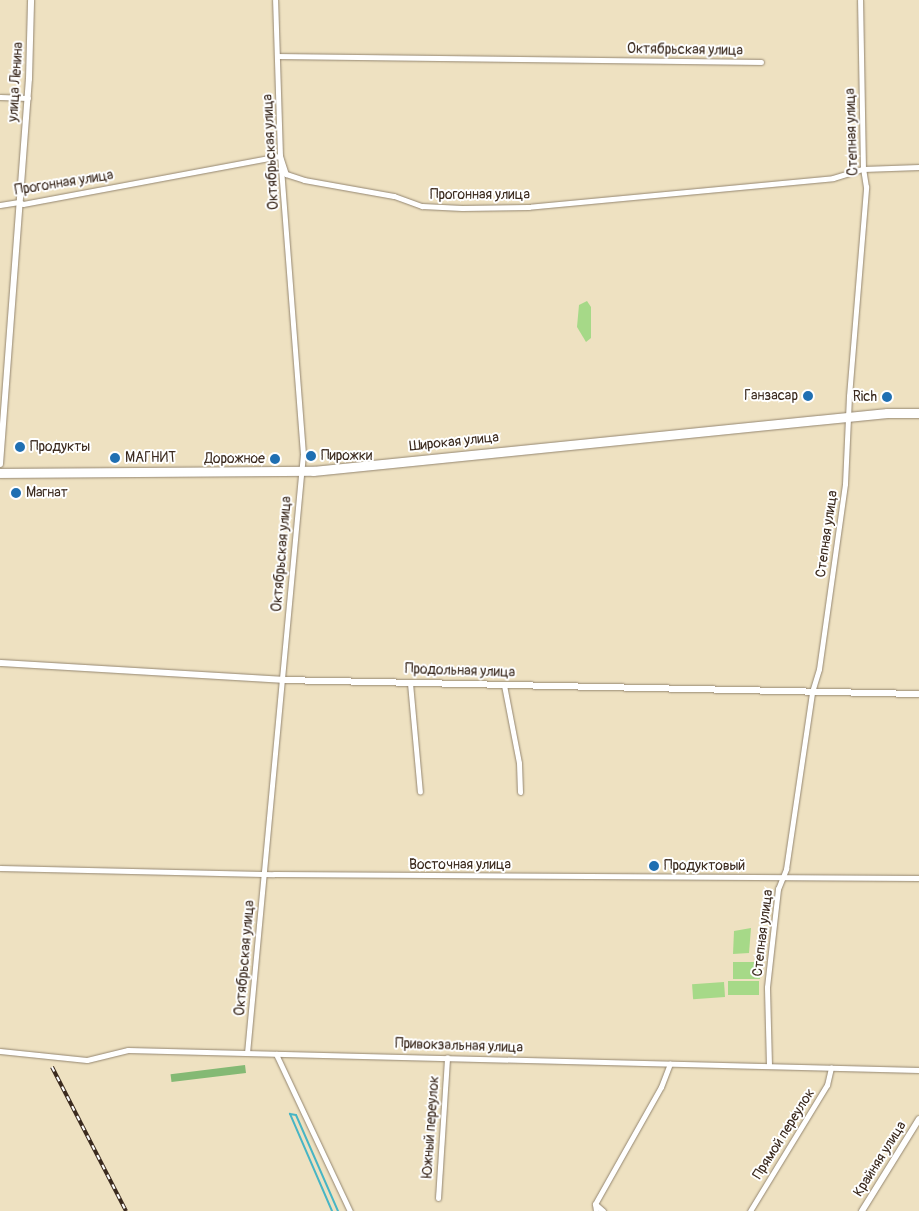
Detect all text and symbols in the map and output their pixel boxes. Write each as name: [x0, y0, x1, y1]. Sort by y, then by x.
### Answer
street label: Октябрьская улица: [627, 41, 743, 59]
street label: улица Ленина: [5, 42, 27, 122]
street label: Степная улица: [842, 88, 862, 176]
street label: Октябрьская улица: [260, 94, 282, 210]
street label: Прогонная улица: [13, 167, 115, 199]
street label: Прогонная улица: [430, 187, 530, 203]
place label: Ганзасар: [744, 388, 798, 404]
place label: Rich: [853, 389, 877, 405]
marker: Ганзасар: [802, 390, 814, 402]
marker: Rich: [881, 391, 893, 403]
street label: Широкая улица: [408, 429, 500, 455]
place label: Продукты: [30, 439, 90, 455]
marker: Продукты: [14, 441, 26, 453]
place label: Пирожки: [321, 448, 372, 464]
place label: МАГНИТ: [125, 450, 176, 466]
marker: Пирожки: [305, 450, 317, 462]
place label: Дорожное: [205, 451, 265, 467]
marker: МАГНИТ: [109, 452, 121, 464]
marker: Дорожное: [269, 453, 281, 465]
place label: Магнат: [26, 485, 68, 501]
marker: Магнат: [10, 487, 22, 499]
street label: Степная улица: [813, 489, 841, 579]
street label: Октябрьская улица: [269, 495, 295, 613]
street label: Продольная улица: [405, 661, 515, 681]
street label: Восточная улица: [409, 857, 511, 873]
place label: Продуктовый: [664, 858, 745, 874]
marker: Продуктовый: [648, 860, 660, 872]
street label: Степная улица: [749, 888, 777, 978]
street label: Октябрьская улица: [232, 899, 258, 1017]
street label: Привокзальная улица: [395, 1035, 523, 1057]
street label: Южный переулок: [419, 1075, 443, 1179]
street label: Прямой переулок: [749, 1086, 819, 1182]
street label: Крайняя улица: [850, 1118, 910, 1200]

